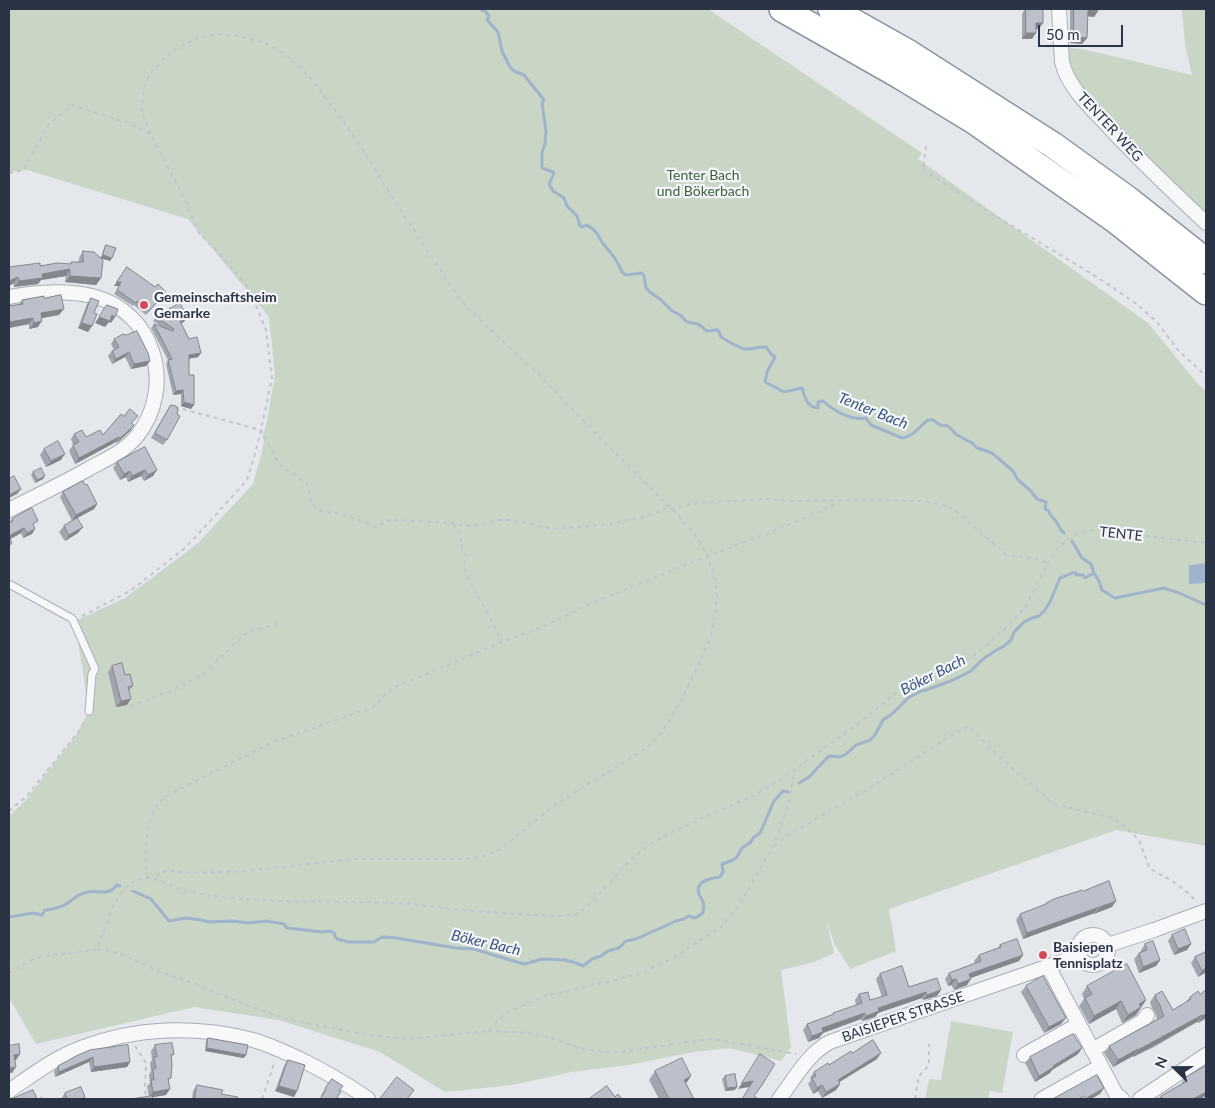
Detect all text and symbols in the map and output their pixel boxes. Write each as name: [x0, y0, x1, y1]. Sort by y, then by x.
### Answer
scale bar: [1040, 15, 1125, 47]
text: 50 m: [1046, 25, 1080, 43]
street label: TENTER WEG: [1074, 89, 1146, 165]
park label: Tenter Bach und Bökerbach: [657, 167, 749, 200]
place label: Gemeinschaftsheim Gemarke: [154, 289, 277, 322]
marker: Gemeinschaftsheim Gemarke: [138, 299, 150, 311]
water label: Tenter Bach: [835, 389, 911, 433]
street label: TENTE: [1099, 523, 1143, 545]
water label: Böker Bach: [897, 651, 969, 699]
water label: Böker Bach: [450, 926, 522, 960]
place label: Baisiepen Tennisplatz: [1053, 939, 1123, 972]
marker: Baisiepen Tennisplatz: [1037, 949, 1049, 961]
street label: BAISIEPER STRASSE: [840, 988, 966, 1046]
north arrow: [1150, 1043, 1200, 1093]
text: N: [1151, 1054, 1171, 1070]

